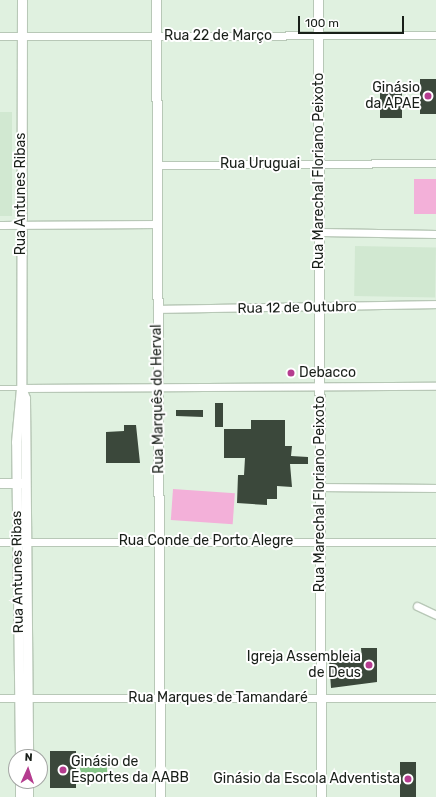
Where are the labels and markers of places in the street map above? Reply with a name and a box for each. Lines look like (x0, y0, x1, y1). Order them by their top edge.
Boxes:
place label: Ginásio da APAE (365, 80, 420, 112)
marker: Ginásio da APAE (423, 91, 433, 101)
place label: Debacco (299, 365, 356, 381)
marker: Debacco (286, 368, 296, 378)
place label: Igreja Assembleia de Deus (246, 649, 361, 682)
marker: Igreja Assembleia de Deus (364, 660, 374, 670)
place label: Ginásio de Esportes da AABB (71, 754, 189, 786)
marker: Ginásio de Esportes da AABB (58, 765, 68, 775)
place label: Ginásio da Escola Adventista (213, 771, 400, 787)
marker: Ginásio da Escola Adventista (403, 774, 413, 784)

